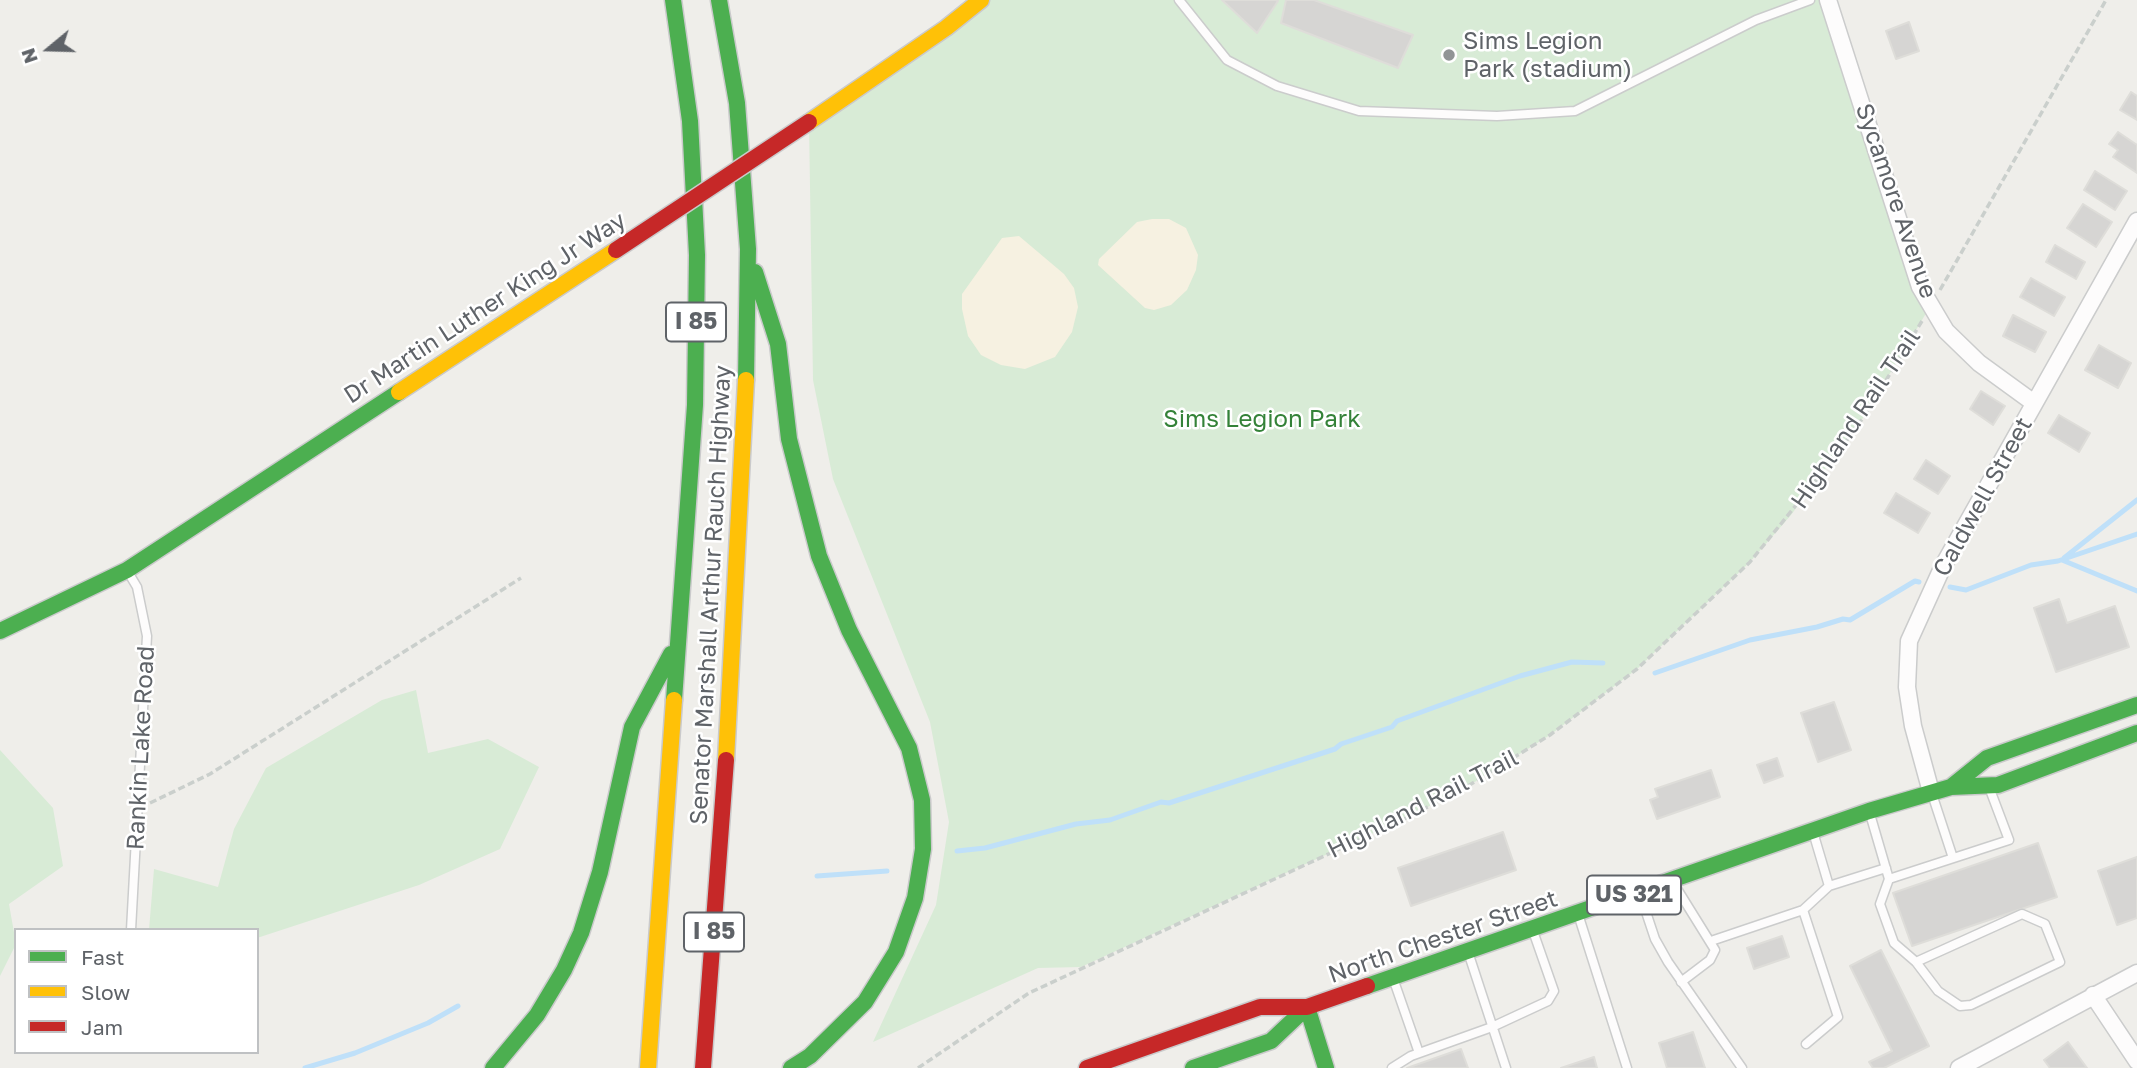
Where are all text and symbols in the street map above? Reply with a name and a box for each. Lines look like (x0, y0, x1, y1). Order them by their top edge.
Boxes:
north arrow (14, 14, 84, 84)
place label: Sims Legion Park (stadium) (1463, 27, 1632, 83)
text: N (15, 45, 42, 67)
marker: Sims Legion Park (stadium) (1441, 47, 1457, 63)
street label: Sycamore Avenue (1849, 100, 1943, 302)
street label: Dr Martin Luther King Jr Way (339, 206, 631, 410)
road number: I 85 (666, 302, 726, 342)
street label: Highland Rail Trail (1785, 324, 1927, 514)
street label: Senator Marshall Arthur Rauch Highway (685, 364, 737, 826)
park label: Sims Legion Park (1163, 405, 1361, 433)
street label: Caldwell Street (1927, 412, 2039, 582)
street label: Rankin Lake Road (121, 645, 161, 851)
street label: Highland Rail Trail (1323, 743, 1523, 865)
road number: US 321 (1587, 876, 1681, 914)
street label: North Chester Street (1325, 884, 1561, 990)
road number: I 85 (684, 912, 744, 951)
legend (14, 928, 259, 1054)
text: Fast (81, 944, 124, 970)
text: Slow (81, 979, 130, 1005)
text: Jam (81, 1014, 123, 1040)

